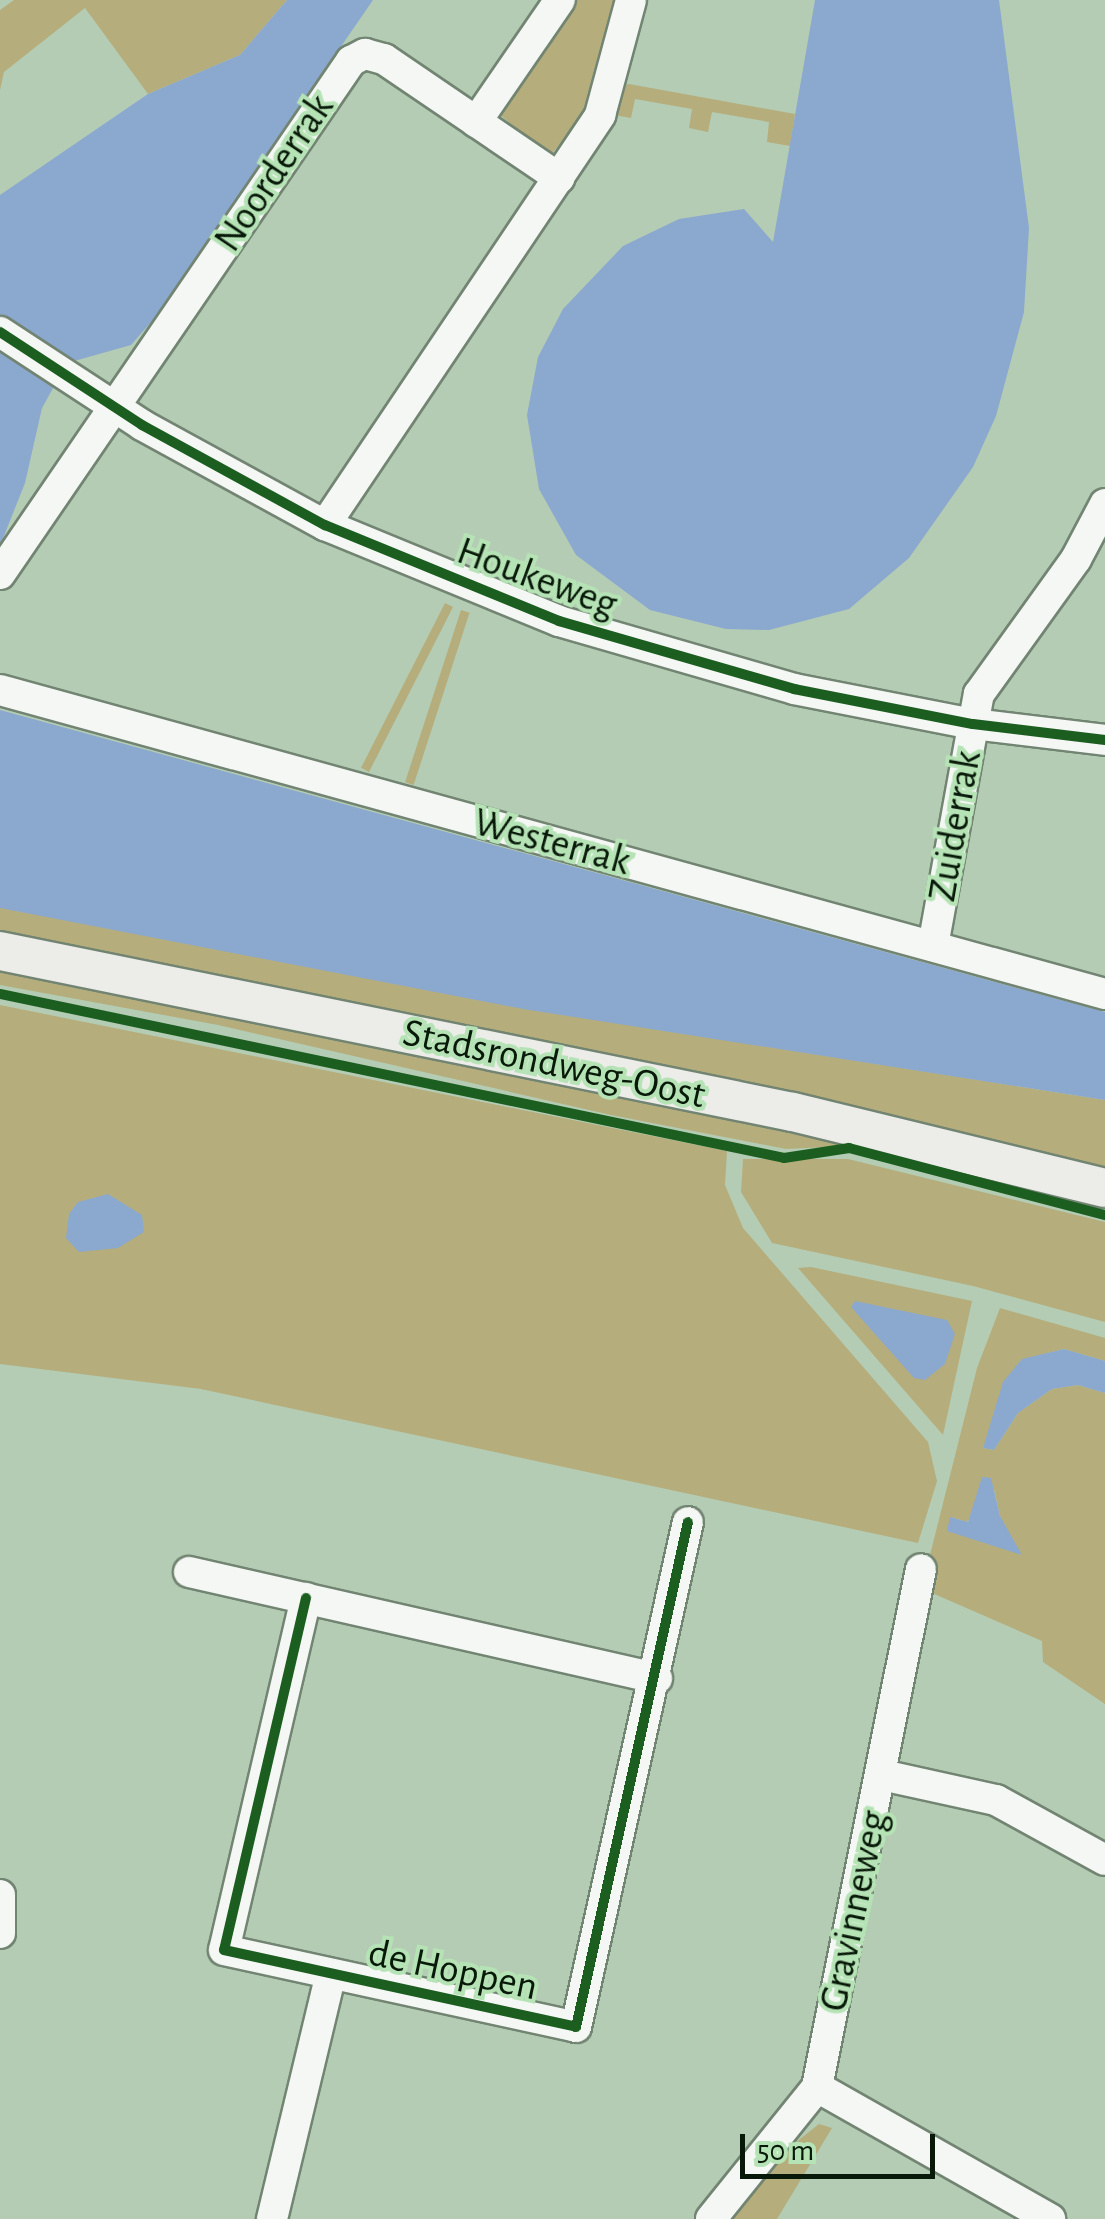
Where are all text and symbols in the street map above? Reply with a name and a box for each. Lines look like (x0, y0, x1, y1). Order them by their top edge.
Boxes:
street label: Noorderrak (204, 85, 344, 261)
street label: Houkeweg (451, 527, 623, 629)
street label: Zuiderrak (918, 747, 992, 905)
street label: Westerrak (469, 798, 635, 886)
street label: Stadsrondweg-Oost (398, 1009, 710, 1119)
street label: Gravinneweg (809, 1806, 899, 2016)
street label: de Hoppen (364, 1929, 542, 2011)
scale bar (745, 2114, 940, 2176)
text: 50 m (757, 2136, 814, 2166)

